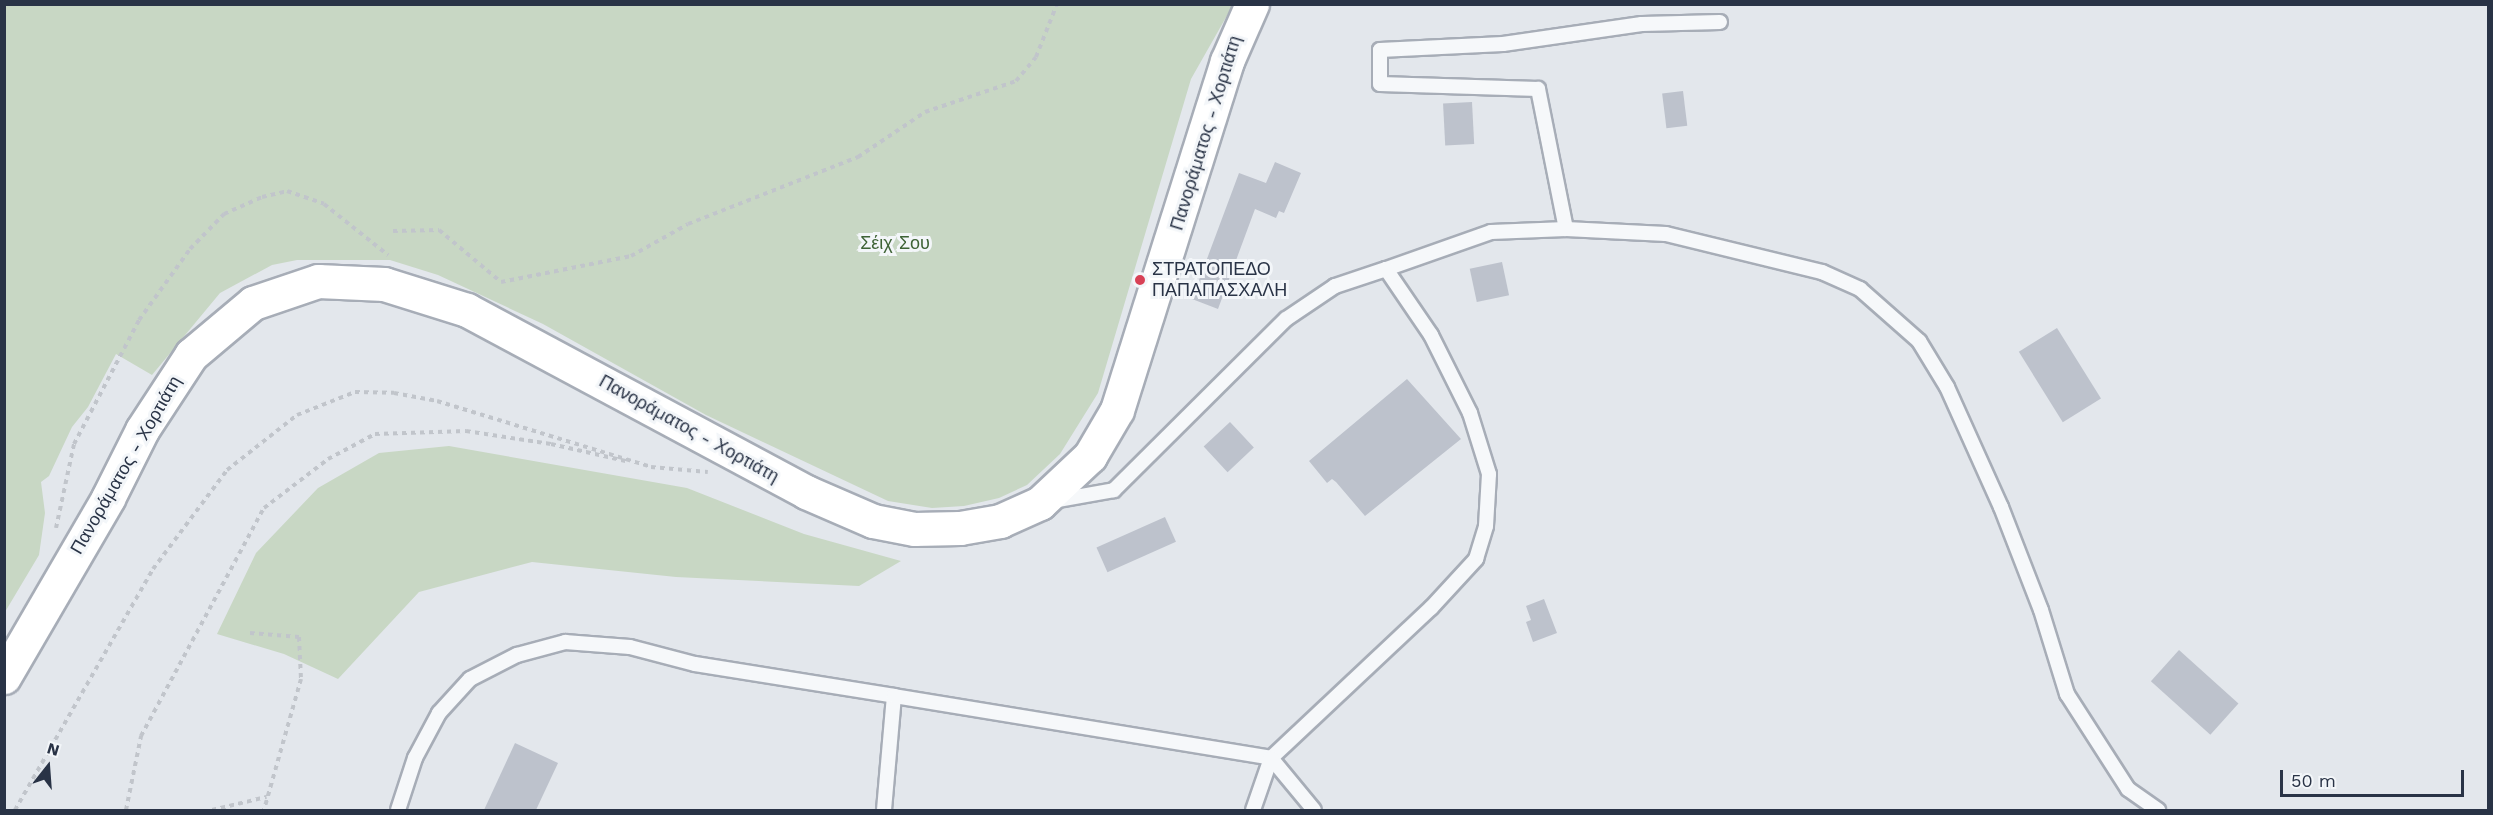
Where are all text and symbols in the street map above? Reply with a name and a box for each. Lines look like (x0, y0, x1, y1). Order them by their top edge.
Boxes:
street label: Πανοράματος - Χορτιάτη (1166, 33, 1246, 233)
park label: Σέιχ Σου (860, 232, 930, 254)
place label: ΣΤΡΑΤΟΠΕΔΟ ΠΑΠΑΠΑΣΧΑΛΗ (1152, 259, 1287, 302)
marker: ΣΤΡΑΤΟΠΕΔΟ ΠΑΠΑΠΑΣΧΑΛΗ (1133, 273, 1147, 287)
street label: Πανοράματος - Χορτιάτη (595, 371, 783, 487)
street label: Πανοράματος - Χορτιάτη (66, 372, 186, 558)
north arrow (18, 737, 78, 797)
text: N (45, 738, 62, 760)
scale bar (2283, 758, 2468, 796)
text: 50 m (2291, 770, 2336, 791)

